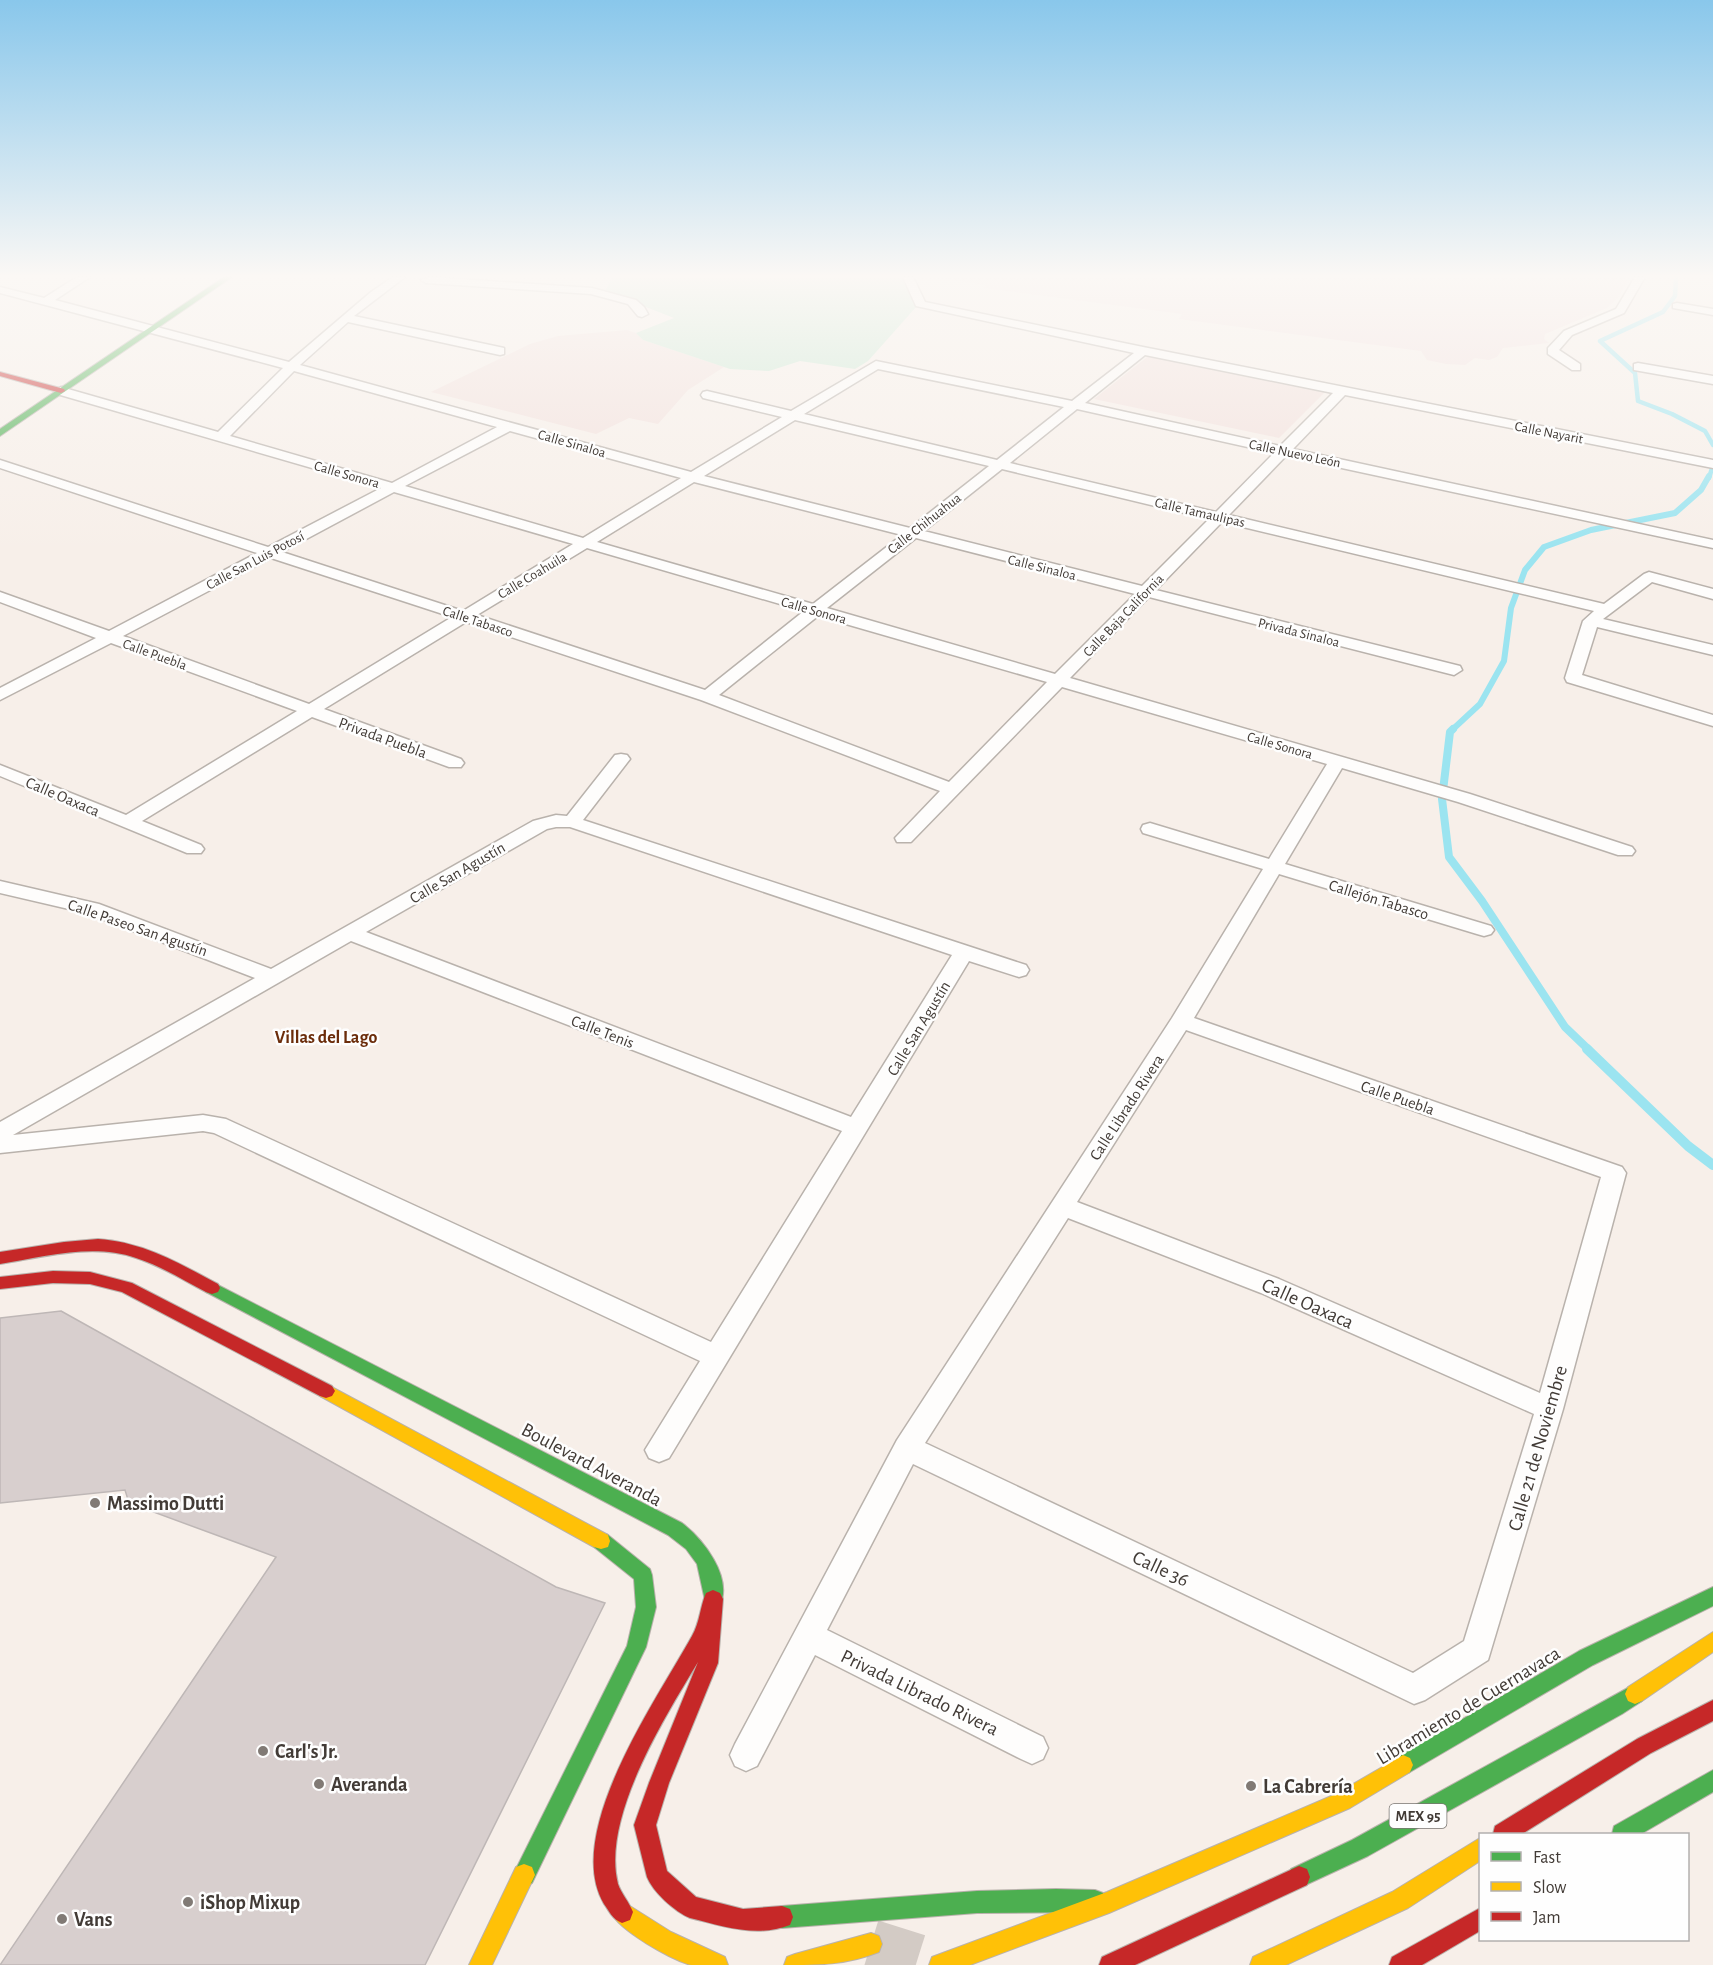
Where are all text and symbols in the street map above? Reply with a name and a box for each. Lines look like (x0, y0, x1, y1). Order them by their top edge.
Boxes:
street label: Calle Nayarit (1513, 419, 1585, 447)
street label: Calle Sinaloa (536, 428, 608, 460)
street label: Calle Nuevo León (1248, 437, 1342, 471)
street label: Calle Sonora (312, 459, 382, 491)
street label: Calle Chihuahua (885, 491, 964, 557)
street label: Calle Tamaulipas (1153, 496, 1246, 530)
street label: Calle San Luis Potosí (204, 529, 307, 593)
street label: Calle Coahuila (496, 550, 570, 602)
street label: Calle Sinaloa (1006, 553, 1078, 583)
street label: Calle Baja California (1081, 571, 1167, 660)
street label: Calle Sonora (779, 595, 849, 627)
street label: Calle Tabasco (441, 604, 515, 640)
street label: Privada Sinaloa (1256, 616, 1342, 650)
street label: Calle Puebla (121, 637, 189, 673)
street label: Privada Puebla (336, 715, 429, 761)
street label: Calle Sonora (1245, 730, 1315, 762)
street label: Calle Oaxaca (23, 774, 102, 820)
street label: Calle San Agustín (407, 839, 508, 907)
street label: Callejón Tabasco (1327, 877, 1431, 924)
street label: Calle Paseo San Agustín (66, 897, 210, 959)
street label: Calle San Agustín (884, 978, 953, 1079)
street label: Calle Tenis (569, 1013, 636, 1051)
district label: Villas del Lago (275, 1029, 377, 1047)
street label: Calle Librado Rivera (1087, 1052, 1167, 1163)
street label: Calle Puebla (1359, 1078, 1437, 1118)
street label: Calle Oaxaca (1259, 1275, 1357, 1333)
street label: Calle 21 de Noviembre (1505, 1363, 1571, 1533)
street label: Boulevard Averanda (518, 1419, 665, 1510)
place label: Massimo Dutti (107, 1494, 224, 1514)
marker: Massimo Dutti (88, 1496, 102, 1510)
street label: Calle 36 (1129, 1547, 1192, 1591)
street label: Libramiento de Cuernavaca (1373, 1643, 1564, 1769)
street label: Privada Librado Rivera (838, 1646, 1002, 1740)
place label: Carl's Jr. (275, 1742, 338, 1762)
marker: Carl's Jr. (256, 1744, 270, 1758)
place label: Averanda (331, 1775, 408, 1795)
marker: Averanda (312, 1777, 326, 1791)
place label: La Cabrería (1263, 1777, 1353, 1797)
marker: La Cabrería (1244, 1779, 1258, 1793)
road number: MEX 95 (1390, 1804, 1446, 1828)
legend (1479, 1833, 1689, 1941)
text: Fast (1533, 1849, 1561, 1867)
text: Slow (1533, 1879, 1566, 1897)
place label: iShop Mixup (200, 1893, 300, 1913)
marker: iShop Mixup (181, 1895, 195, 1909)
text: Jam (1533, 1909, 1561, 1927)
place label: Vans (74, 1910, 113, 1930)
marker: Vans (55, 1912, 69, 1926)

